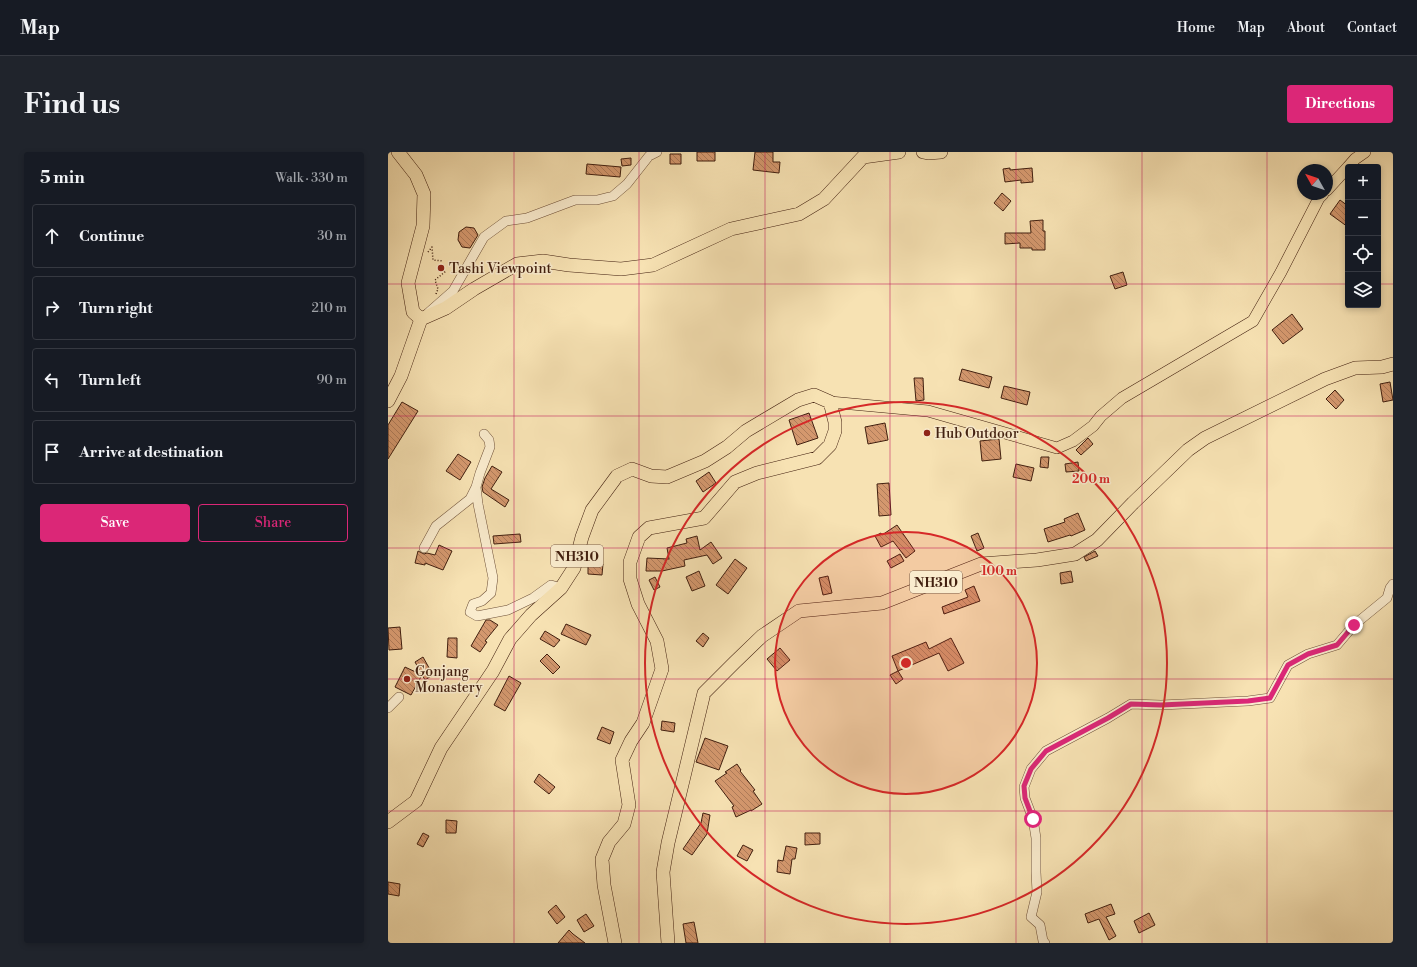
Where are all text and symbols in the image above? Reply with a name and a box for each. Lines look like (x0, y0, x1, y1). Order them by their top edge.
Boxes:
text: Map (20, 16, 60, 40)
text: Home (1177, 19, 1215, 37)
text: Map (1237, 19, 1265, 37)
text: About (1287, 19, 1325, 37)
text: Contact (1347, 19, 1397, 37)
button: Directions (1287, 85, 1393, 123)
text: Find us (24, 87, 120, 122)
north arrow (1297, 164, 1333, 200)
map controls (1345, 164, 1381, 308)
button: + (1345, 164, 1381, 200)
text: 5 min (40, 167, 85, 189)
text: Walk · 330 m (275, 170, 348, 186)
button: − (1345, 200, 1381, 236)
icon: ahead (41, 225, 63, 247)
text: Continue (79, 227, 144, 246)
text: 30 m (317, 228, 347, 244)
button: locate (1345, 236, 1381, 272)
place label: Tashi Viewpoint (449, 260, 552, 278)
marker: Tashi Viewpoint (436, 263, 446, 273)
button: layers (1345, 272, 1381, 308)
icon: right (41, 297, 63, 319)
text: Turn right (79, 299, 153, 318)
text: 210 m (312, 300, 347, 316)
icon: left (41, 369, 63, 391)
text: Turn left (79, 371, 141, 390)
text: 90 m (316, 372, 347, 388)
place label: Hub Outdoor (935, 425, 1019, 443)
marker: Hub Outdoor (922, 428, 932, 438)
icon: arrive (41, 441, 63, 463)
text: Arrive at destination (79, 443, 223, 462)
text: 200 m (1072, 472, 1110, 487)
button: Save (40, 504, 190, 542)
button: Share (198, 504, 348, 542)
road number: NH310 (551, 545, 603, 567)
text: 100 m (981, 564, 1017, 579)
road number: NH310 (910, 571, 962, 593)
route end (1345, 616, 1363, 634)
centre of rings (899, 656, 913, 670)
place label: Gonjang Monastery (415, 663, 482, 697)
marker: Gonjang Monastery (402, 674, 412, 684)
route start (1024, 810, 1042, 828)

